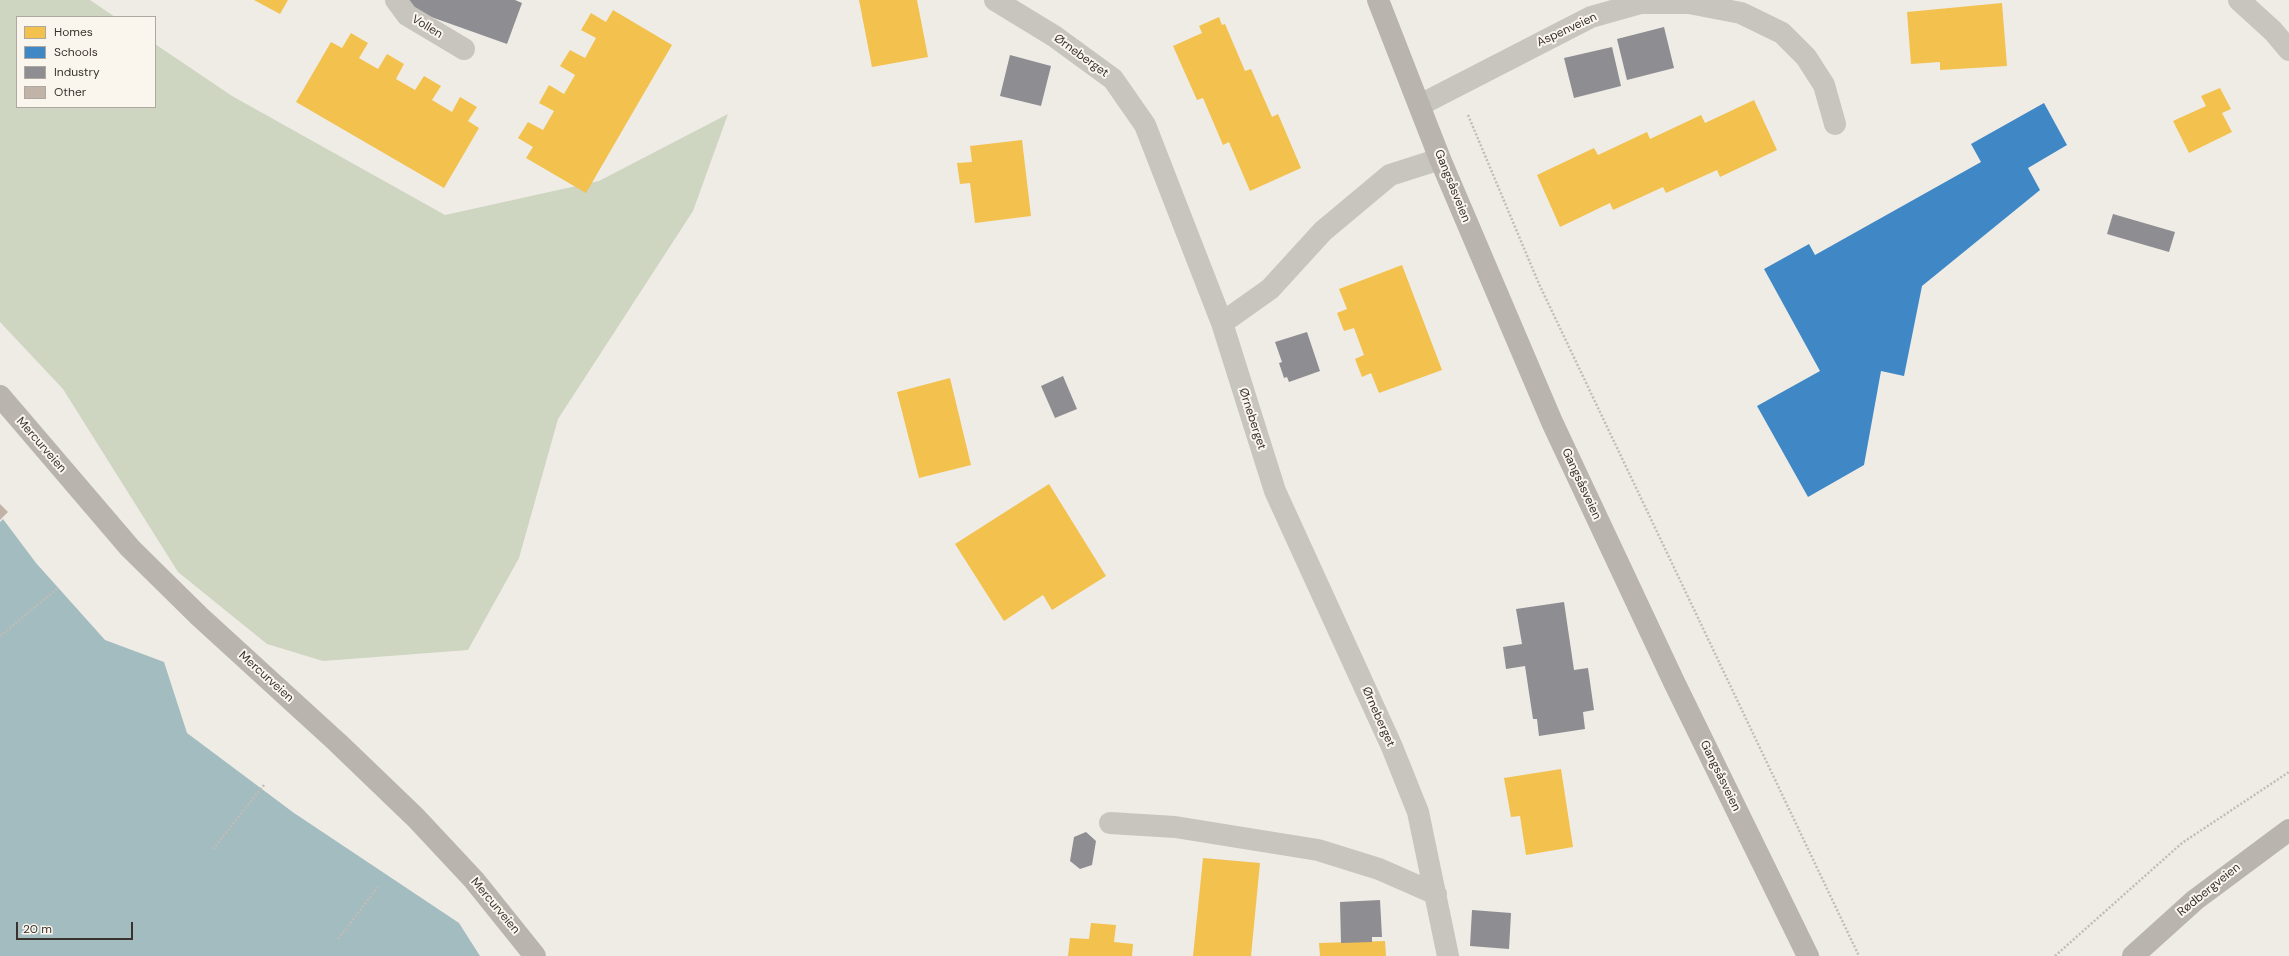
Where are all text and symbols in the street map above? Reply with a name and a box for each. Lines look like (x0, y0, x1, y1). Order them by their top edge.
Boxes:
street label: Aspenveien (1535, 10, 1599, 50)
street label: Vollen (409, 12, 445, 42)
legend (16, 16, 156, 108)
text: Homes (54, 24, 93, 40)
street label: Ørneberget (1051, 31, 1111, 81)
text: Schools (54, 44, 98, 60)
text: Industry (54, 64, 100, 80)
text: Other (54, 84, 86, 100)
street label: Gangsåsveien (1431, 148, 1473, 224)
street label: Ørneberget (1235, 386, 1269, 452)
street label: Mercurveien (13, 414, 69, 476)
street label: Gangsåsveien (1558, 446, 1604, 522)
street label: Mercurveien (236, 649, 296, 705)
street label: Ørneberget (1358, 685, 1398, 749)
street label: Gangsåsveien (1697, 738, 1743, 814)
street label: Rødbergveien (2175, 860, 2243, 920)
street label: Mercurveien (467, 875, 523, 937)
scale bar (18, 914, 135, 940)
text: 20 m (23, 921, 52, 937)

